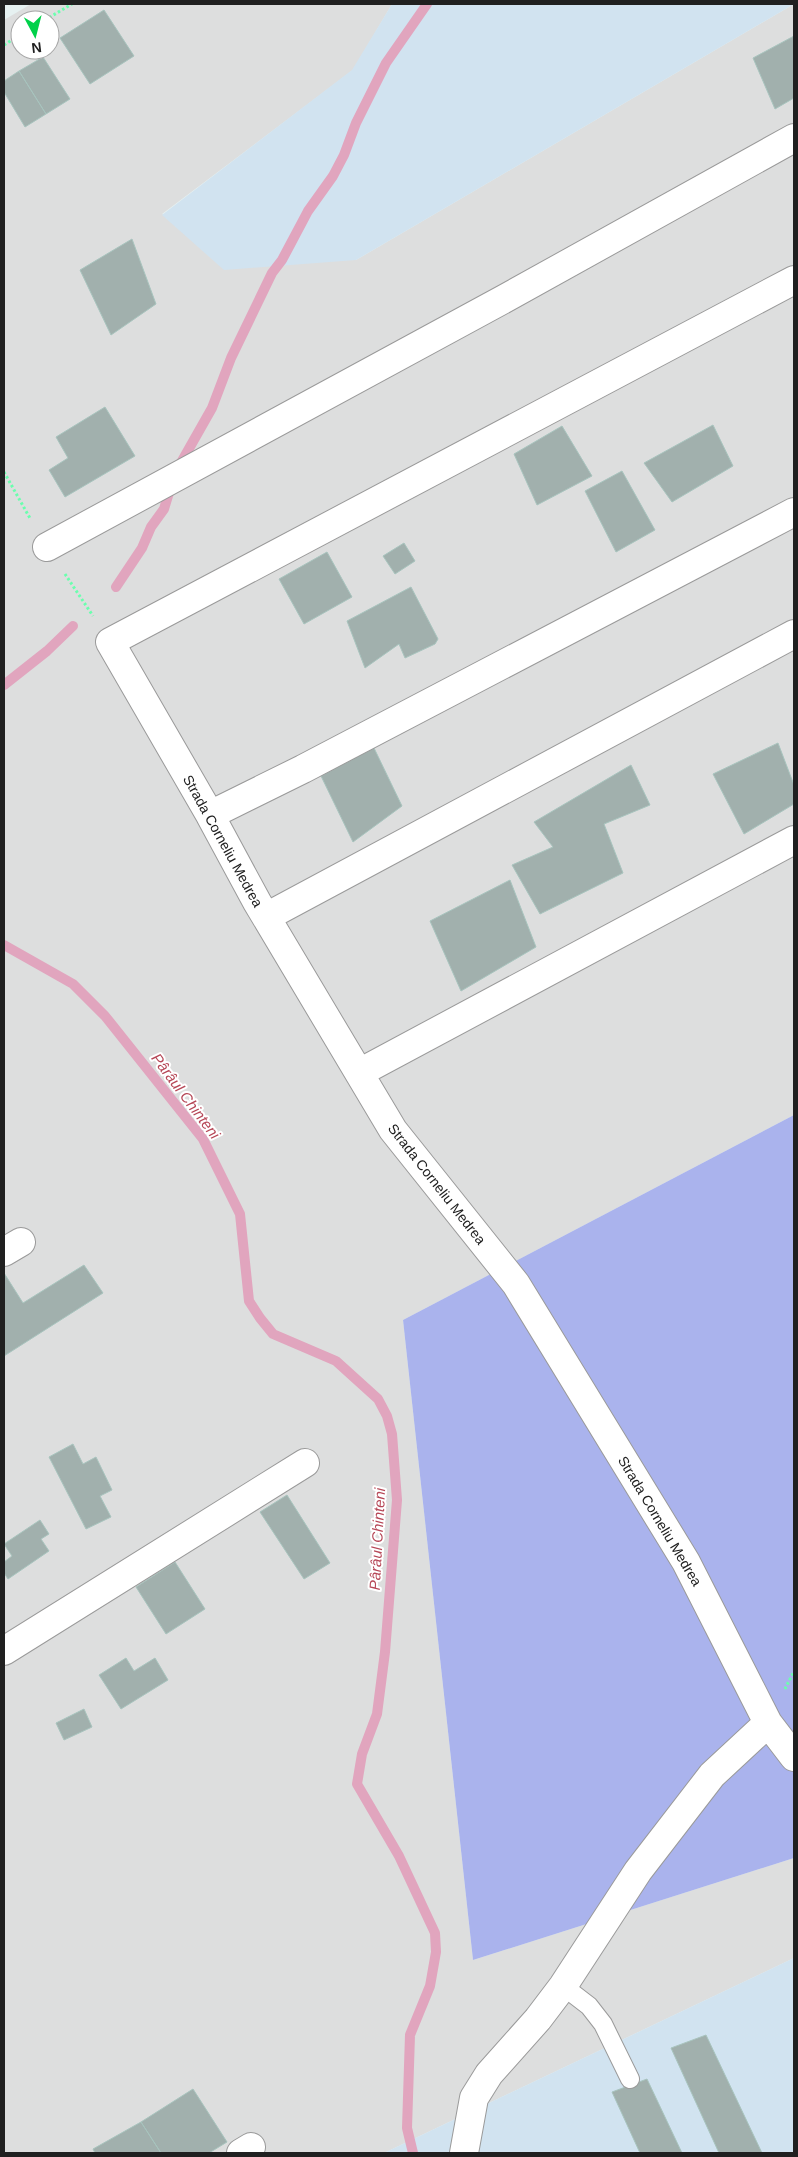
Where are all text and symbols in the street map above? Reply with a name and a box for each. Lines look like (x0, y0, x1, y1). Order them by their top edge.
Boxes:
north arrow (10, 10, 60, 60)
text: N (31, 39, 43, 56)
street label: Strada Corneliu Medrea (180, 772, 266, 910)
water label: Pârâul Chinteni (148, 1050, 224, 1143)
street label: Strada Corneliu Medrea (385, 1121, 489, 1248)
street label: Strada Corneliu Medrea (615, 1453, 705, 1589)
water label: Pârâul Chinteni (366, 1487, 388, 1591)

